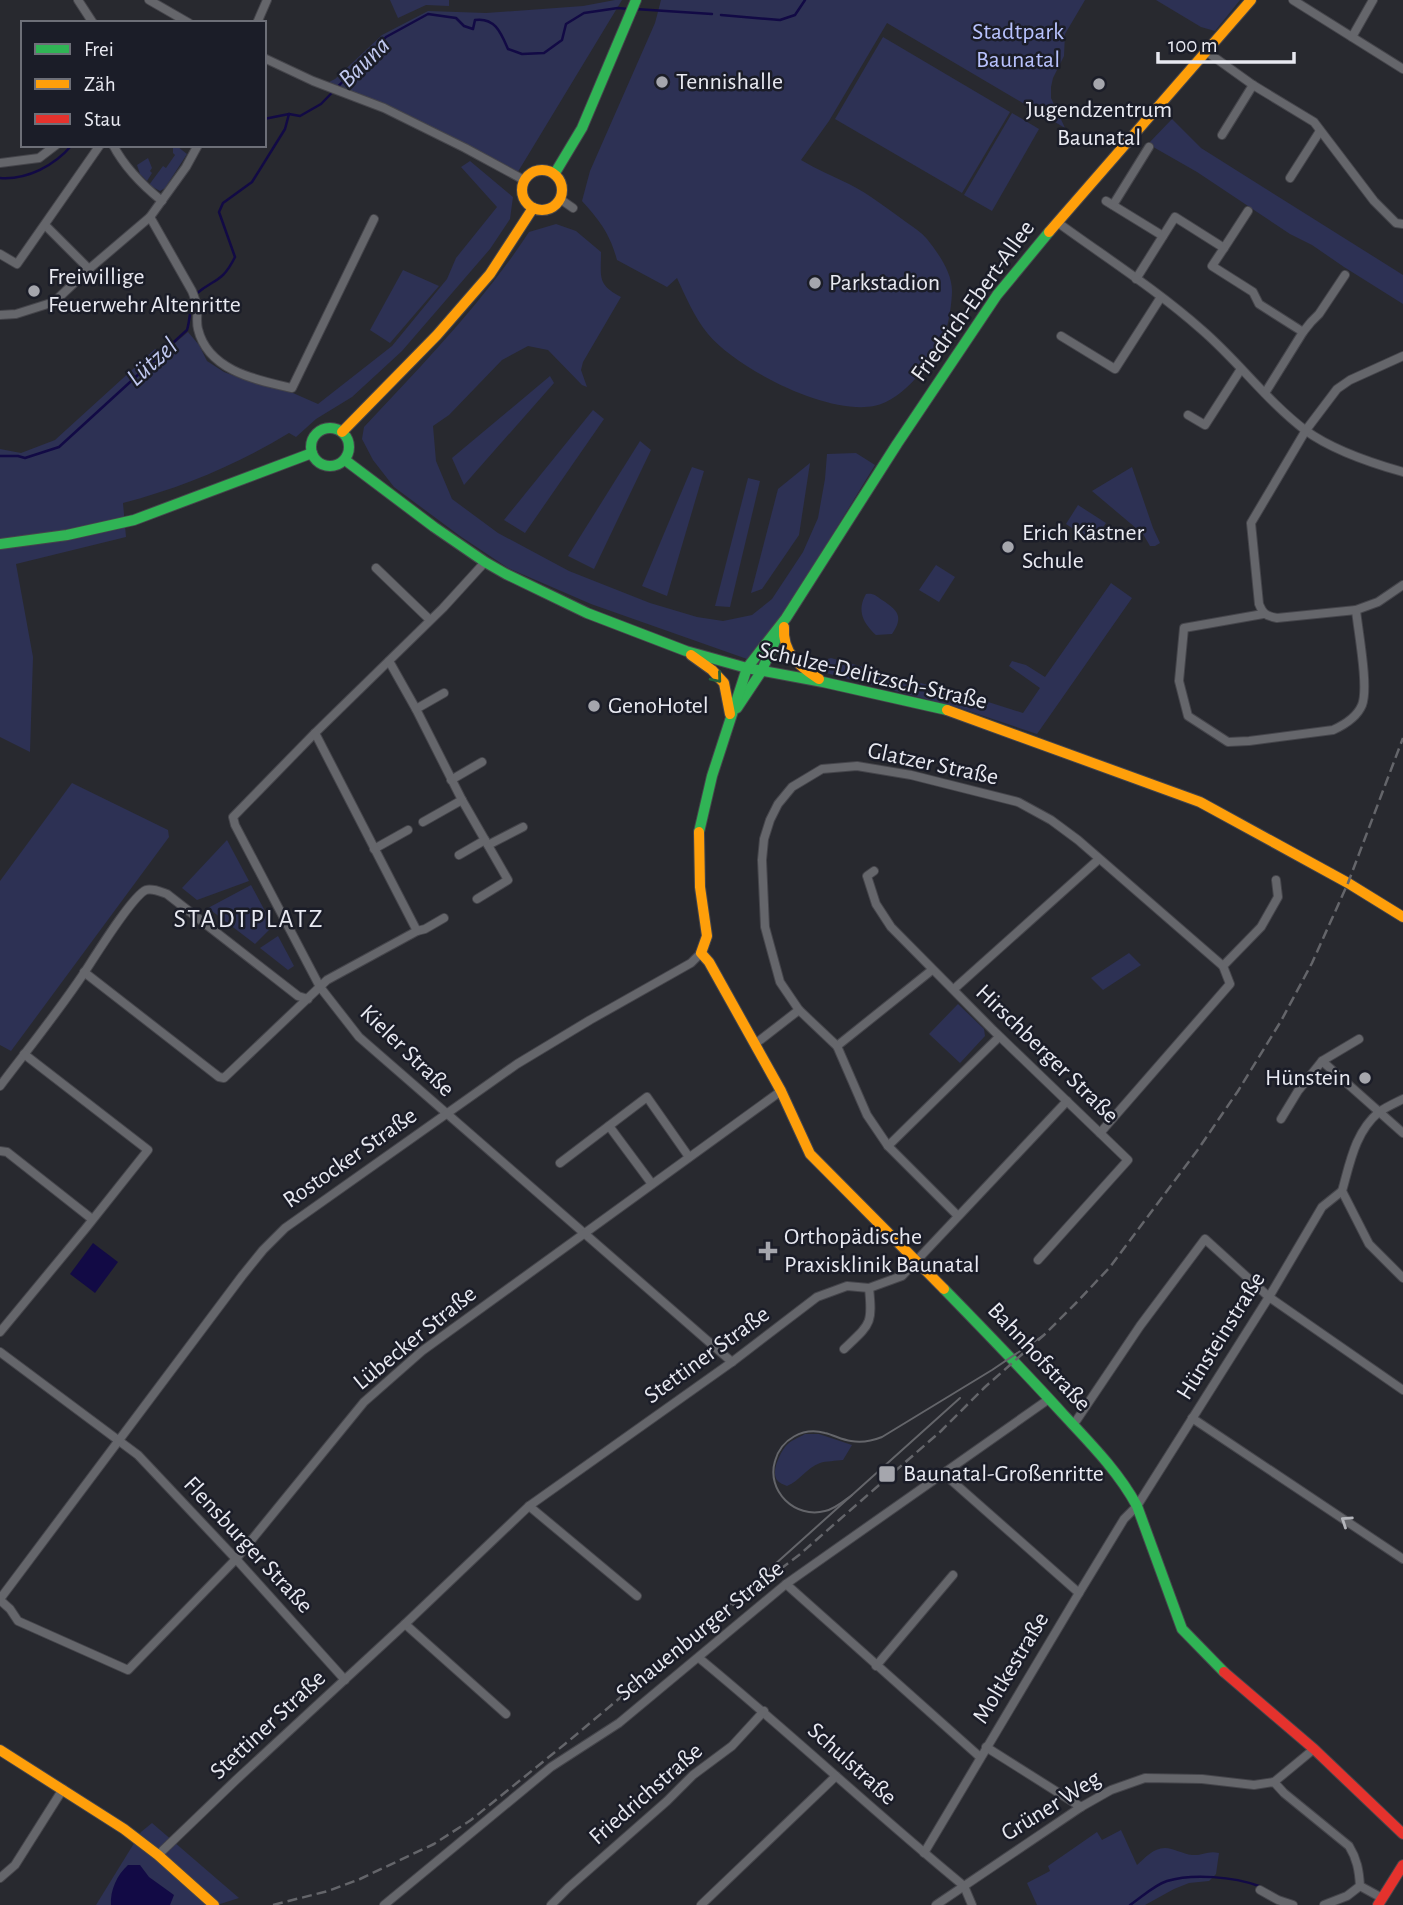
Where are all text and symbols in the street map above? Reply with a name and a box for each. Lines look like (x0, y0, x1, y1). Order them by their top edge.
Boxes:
park label: Stadtpark Baunatal (972, 20, 1064, 72)
legend (21, 21, 266, 147)
scale bar (1158, 21, 1294, 65)
water label: Bauna (333, 32, 395, 92)
text: 100 m (1168, 35, 1218, 56)
text: Frei (84, 39, 114, 60)
place label: Tennishalle (676, 70, 783, 94)
text: Zäh (84, 74, 116, 95)
marker: Tennishalle (654, 74, 670, 90)
marker: Jugendzentrum Baunatal (1091, 76, 1107, 92)
place label: Jugendzentrum Baunatal (1026, 98, 1172, 150)
text: Stau (84, 109, 121, 130)
street label: Friedrich-Ebert-Allee (907, 216, 1039, 386)
place label: Freiwillige Feuerwehr Altenritte (48, 265, 241, 317)
place label: Parkstadion (829, 271, 940, 295)
marker: Parkstadion (807, 275, 823, 291)
marker: Freiwillige Feuerwehr Altenritte (26, 283, 42, 299)
water label: Lützel (122, 333, 182, 391)
place label: Erich Kästner Schule (1022, 521, 1145, 573)
marker: Erich Kästner Schule (1000, 539, 1016, 555)
street label: Schulze-Delitzsch-Straße (756, 638, 990, 714)
one-way arrow (709, 670, 721, 683)
place label: GenoHotel (608, 694, 709, 718)
marker: GenoHotel (586, 698, 602, 714)
street label: Glatzer Straße (865, 738, 1001, 790)
district label: STADTPLATZ (173, 906, 325, 932)
street label: Hirschberger Straße (971, 980, 1123, 1128)
street label: Kieler Straße (355, 1000, 459, 1102)
place label: Hünstein (1265, 1066, 1351, 1090)
marker: Hünstein (1357, 1070, 1373, 1086)
street label: Rostocker Straße (279, 1103, 421, 1213)
place label: Orthopädische Praxisklinik Baunatal (784, 1225, 980, 1277)
marker: Orthopädische Praxisklinik Baunatal (758, 1241, 778, 1261)
street label: Hünsteinstraße (1172, 1268, 1270, 1404)
street label: Lübecker Straße (349, 1281, 481, 1395)
street label: Bahnhofstraße (983, 1298, 1095, 1416)
street label: Stettiner Straße (640, 1302, 774, 1408)
place label: Baunatal-Großenritte (903, 1462, 1104, 1486)
marker: Baunatal-Großenritte (877, 1464, 897, 1484)
street label: Flensburger Straße (179, 1472, 317, 1618)
one-way arrow (1341, 1517, 1354, 1529)
street label: Schauenburger Straße (612, 1556, 788, 1706)
street label: Moltkestraße (969, 1608, 1053, 1728)
street label: Stettiner Straße (206, 1666, 330, 1784)
street label: Schulstraße (803, 1718, 901, 1810)
street label: Friedrichstraße (585, 1739, 707, 1849)
street label: Grüner Weg (997, 1766, 1105, 1846)

